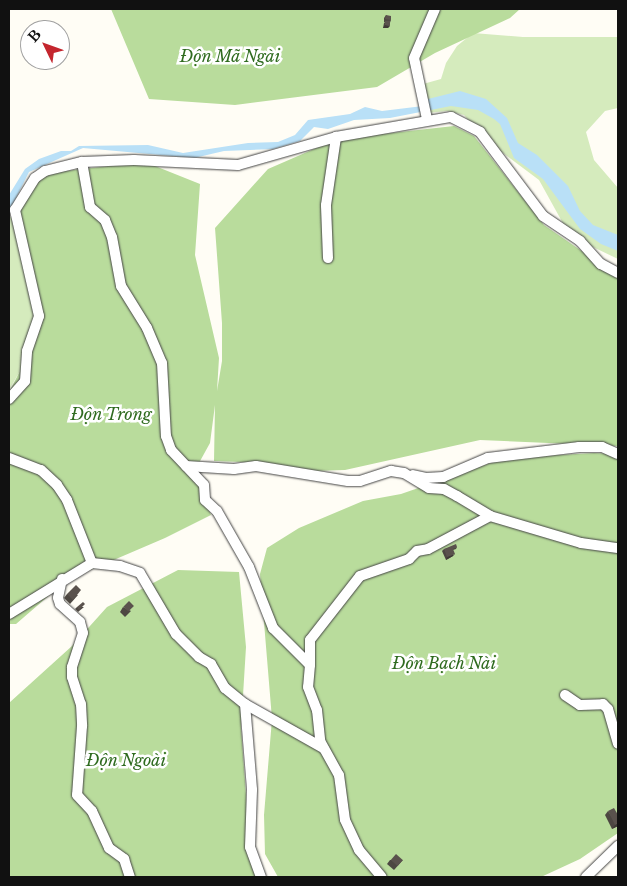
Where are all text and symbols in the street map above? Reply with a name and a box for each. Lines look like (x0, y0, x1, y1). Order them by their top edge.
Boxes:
north arrow (20, 20, 70, 70)
text: B (24, 25, 45, 46)
park label: Độn Mã Ngài (179, 46, 281, 66)
park label: Độn Trong (70, 404, 152, 424)
park label: Độn Bạch Nài (391, 653, 497, 673)
park label: Độn Ngoài (86, 750, 166, 770)

